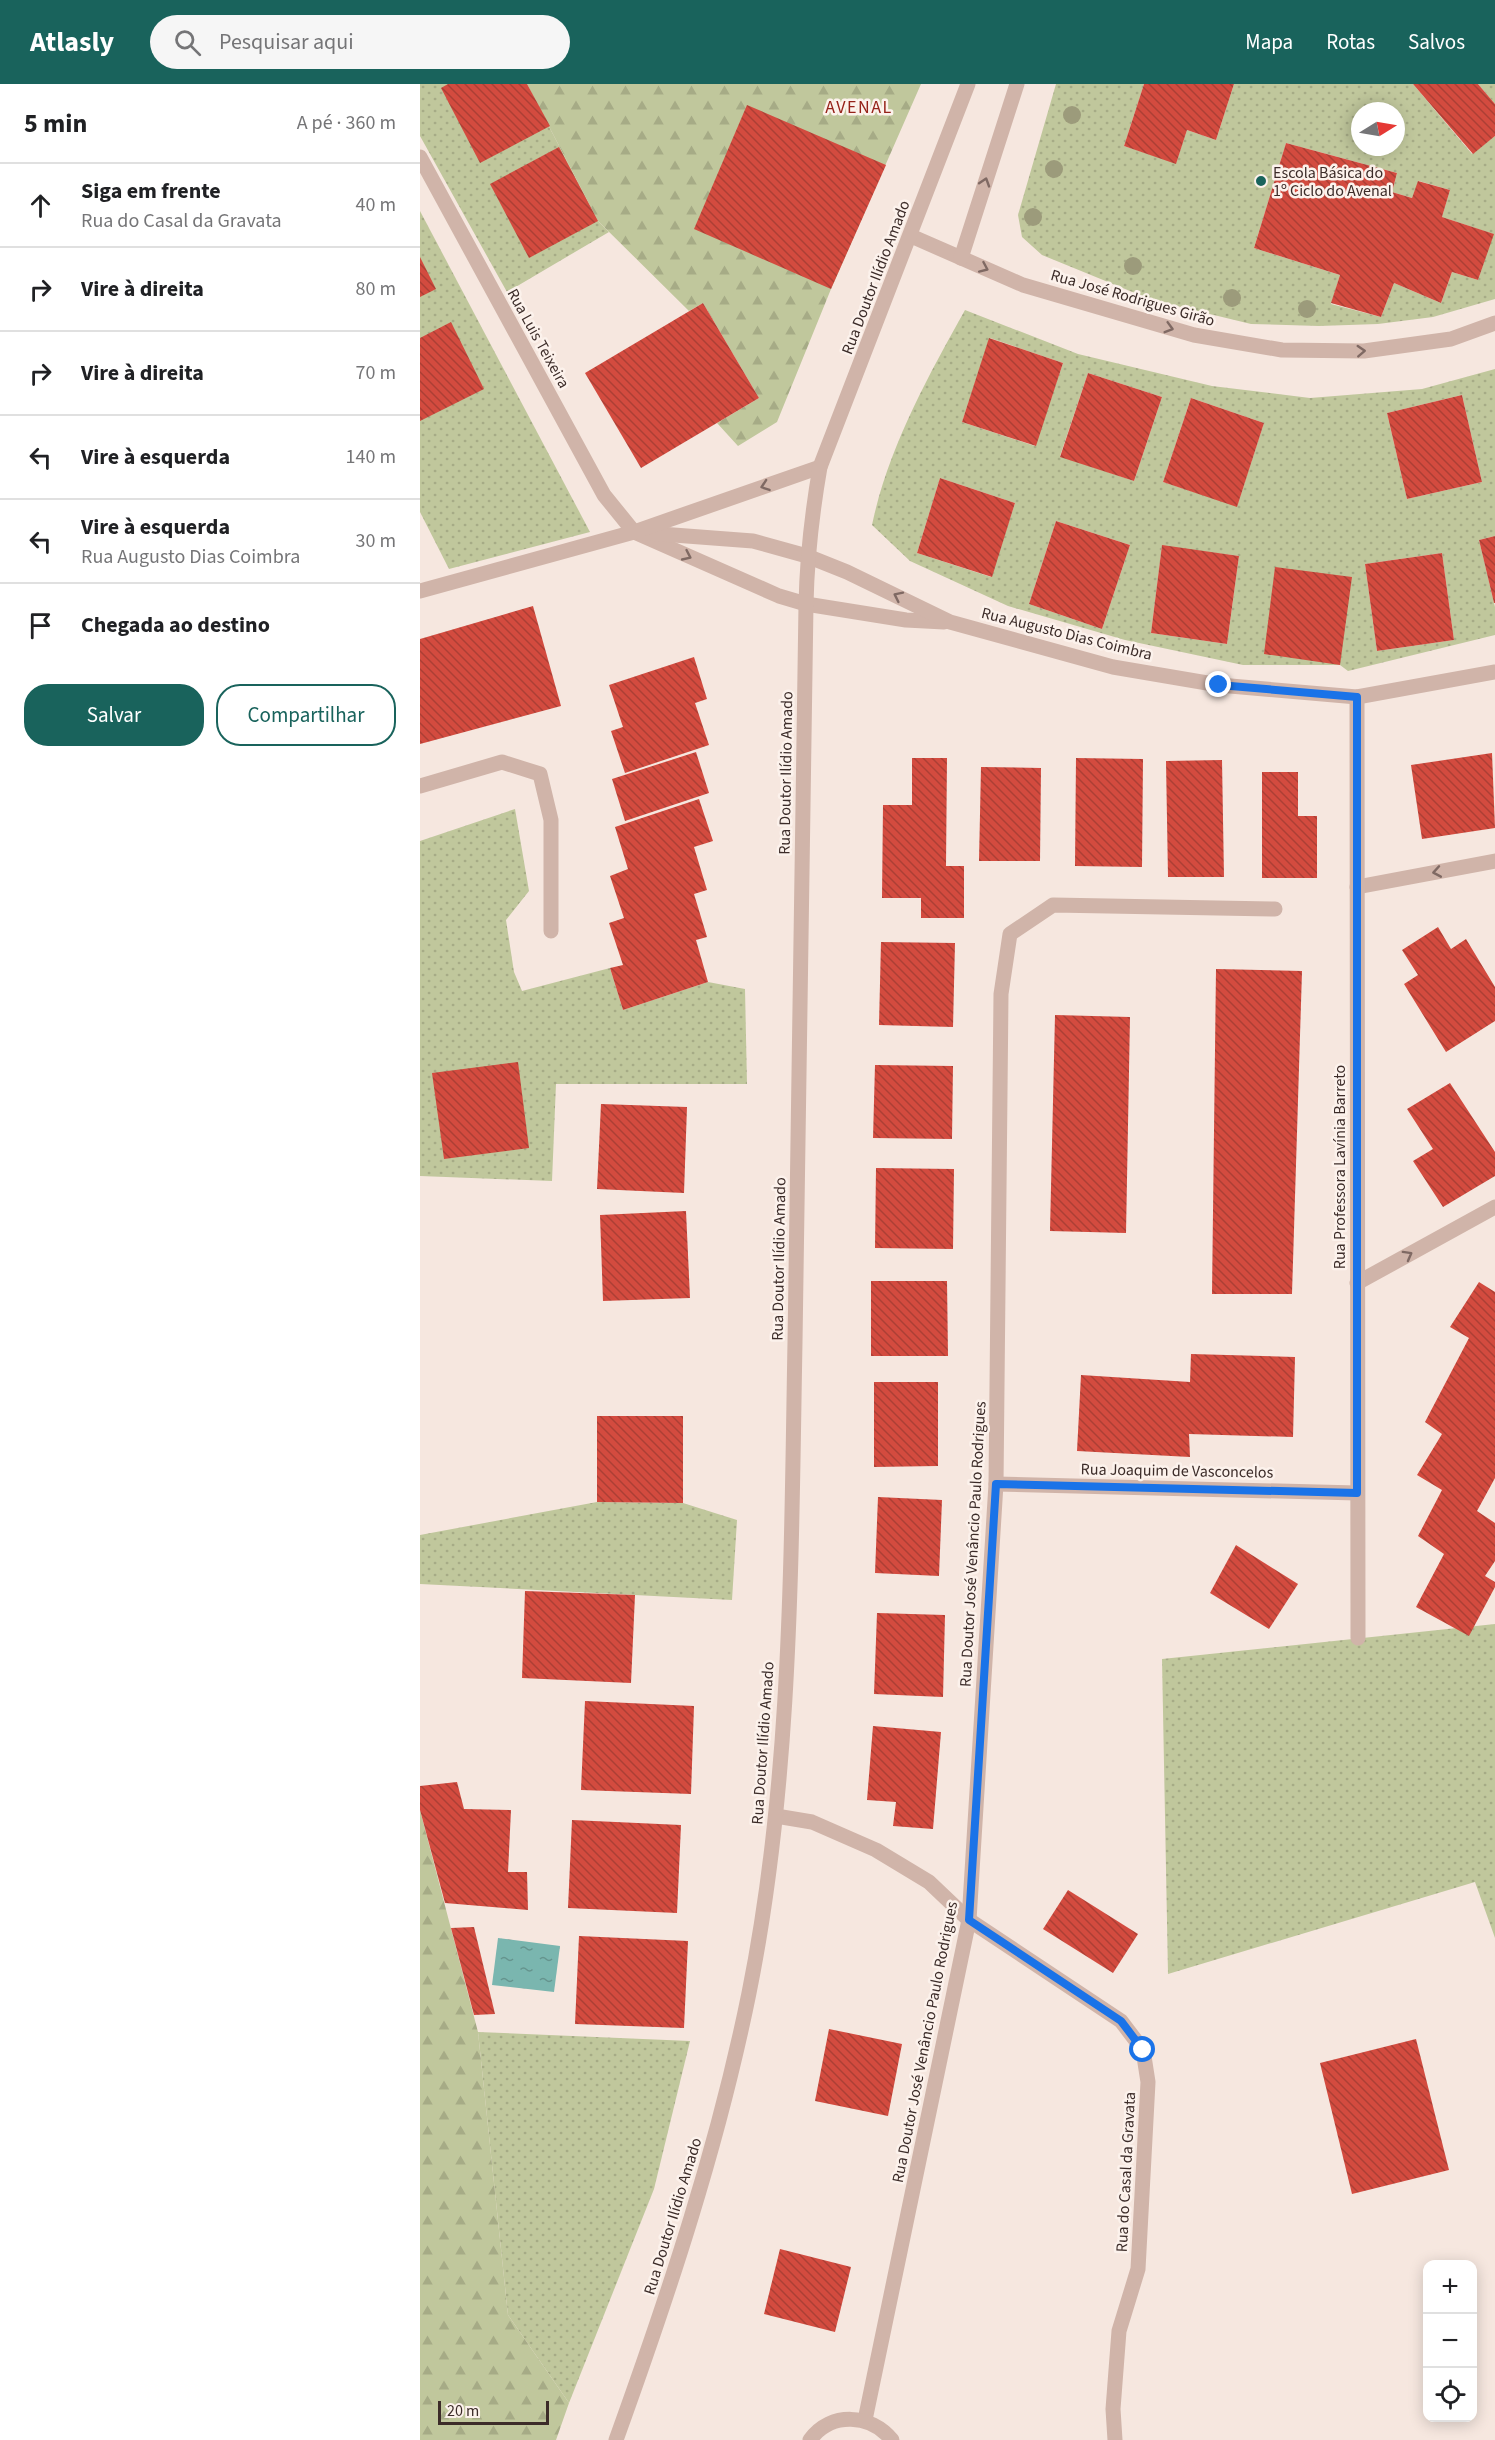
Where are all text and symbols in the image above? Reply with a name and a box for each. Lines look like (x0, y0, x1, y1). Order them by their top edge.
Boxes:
search box (150, 15, 570, 69)
text: Atlasly (30, 22, 114, 62)
icon: search (171, 26, 204, 59)
text: Pesquisar aqui (219, 26, 354, 58)
text: Mapa (1245, 27, 1293, 57)
text: Rotas (1326, 27, 1375, 57)
text: Salvos (1408, 27, 1465, 57)
district label: AVENAL (825, 95, 893, 120)
north arrow (1351, 102, 1405, 156)
text: 5 min (24, 105, 87, 142)
text: A pé · 360 m (297, 109, 396, 137)
place label: Escola Básica do 1º Ciclo do Avenal (1273, 162, 1392, 202)
marker: Escola Básica do 1º Ciclo do Avenal (1254, 174, 1268, 188)
text: Siga em frente (81, 175, 221, 207)
one-way arrow (978, 177, 990, 188)
icon: ahead (24, 189, 57, 222)
text: 40 m (356, 191, 396, 219)
street label: Rua Doutor Ilídio Amado (836, 197, 915, 358)
text: Rua do Casal da Gravata (81, 207, 282, 235)
one-way arrow (977, 261, 988, 273)
street label: Rua José Rodrigues Girão (1048, 264, 1217, 332)
icon: right (24, 273, 57, 306)
text: Vire à direita (81, 273, 204, 305)
text: 80 m (356, 275, 396, 303)
street label: Rua Luis Teixeira (502, 285, 575, 392)
one-way arrow (1163, 321, 1174, 333)
one-way arrow (1357, 344, 1366, 357)
icon: right (24, 357, 57, 390)
text: Vire à direita (81, 357, 204, 389)
text: 70 m (356, 359, 396, 387)
icon: left (24, 441, 57, 474)
text: Vire à esquerda (81, 441, 230, 473)
text: 140 m (346, 443, 396, 471)
one-way arrow (760, 479, 771, 492)
text: Vire à esquerda (81, 511, 230, 543)
icon: left (24, 525, 57, 558)
text: 30 m (356, 527, 396, 555)
text: Rua Augusto Dias Coimbra (81, 543, 300, 571)
one-way arrow (680, 549, 691, 561)
one-way arrow (893, 591, 904, 603)
street label: Rua Augusto Dias Coimbra (979, 602, 1155, 666)
icon: arrive (24, 609, 57, 642)
text: Chegada ao destino (81, 609, 270, 641)
route end (1205, 671, 1231, 697)
button: Salvar (24, 684, 204, 746)
button: Compartilhar (216, 684, 396, 746)
street label: Rua Doutor Ilídio Amado (774, 691, 798, 855)
one-way arrow (1433, 865, 1443, 878)
street label: Rua Professora Lavínia Barreto (1329, 1065, 1351, 1269)
street label: Rua Doutor Ilídio Amado (767, 1177, 791, 1341)
one-way arrow (1402, 1251, 1413, 1262)
street label: Rua Doutor José Venâncio Paulo Rodrigues (955, 1400, 991, 1688)
street label: Rua Joaquim de Vasconcelos (1081, 1458, 1274, 1484)
street label: Rua Doutor Ilídio Amado (746, 1661, 780, 1825)
street label: Rua Doutor José Venâncio Paulo Rodrigues (887, 1899, 963, 2185)
route start (1129, 2036, 1155, 2062)
street label: Rua do Casal da Gravata (1111, 2091, 1141, 2253)
street label: Rua Doutor Ilídio Amado (639, 2135, 707, 2298)
map controls (1423, 2260, 1477, 2422)
button: + (1423, 2260, 1477, 2314)
button: − (1423, 2314, 1477, 2368)
button: locate (1423, 2368, 1477, 2422)
scale bar (438, 2398, 549, 2426)
text: 20 m (447, 2400, 479, 2422)

